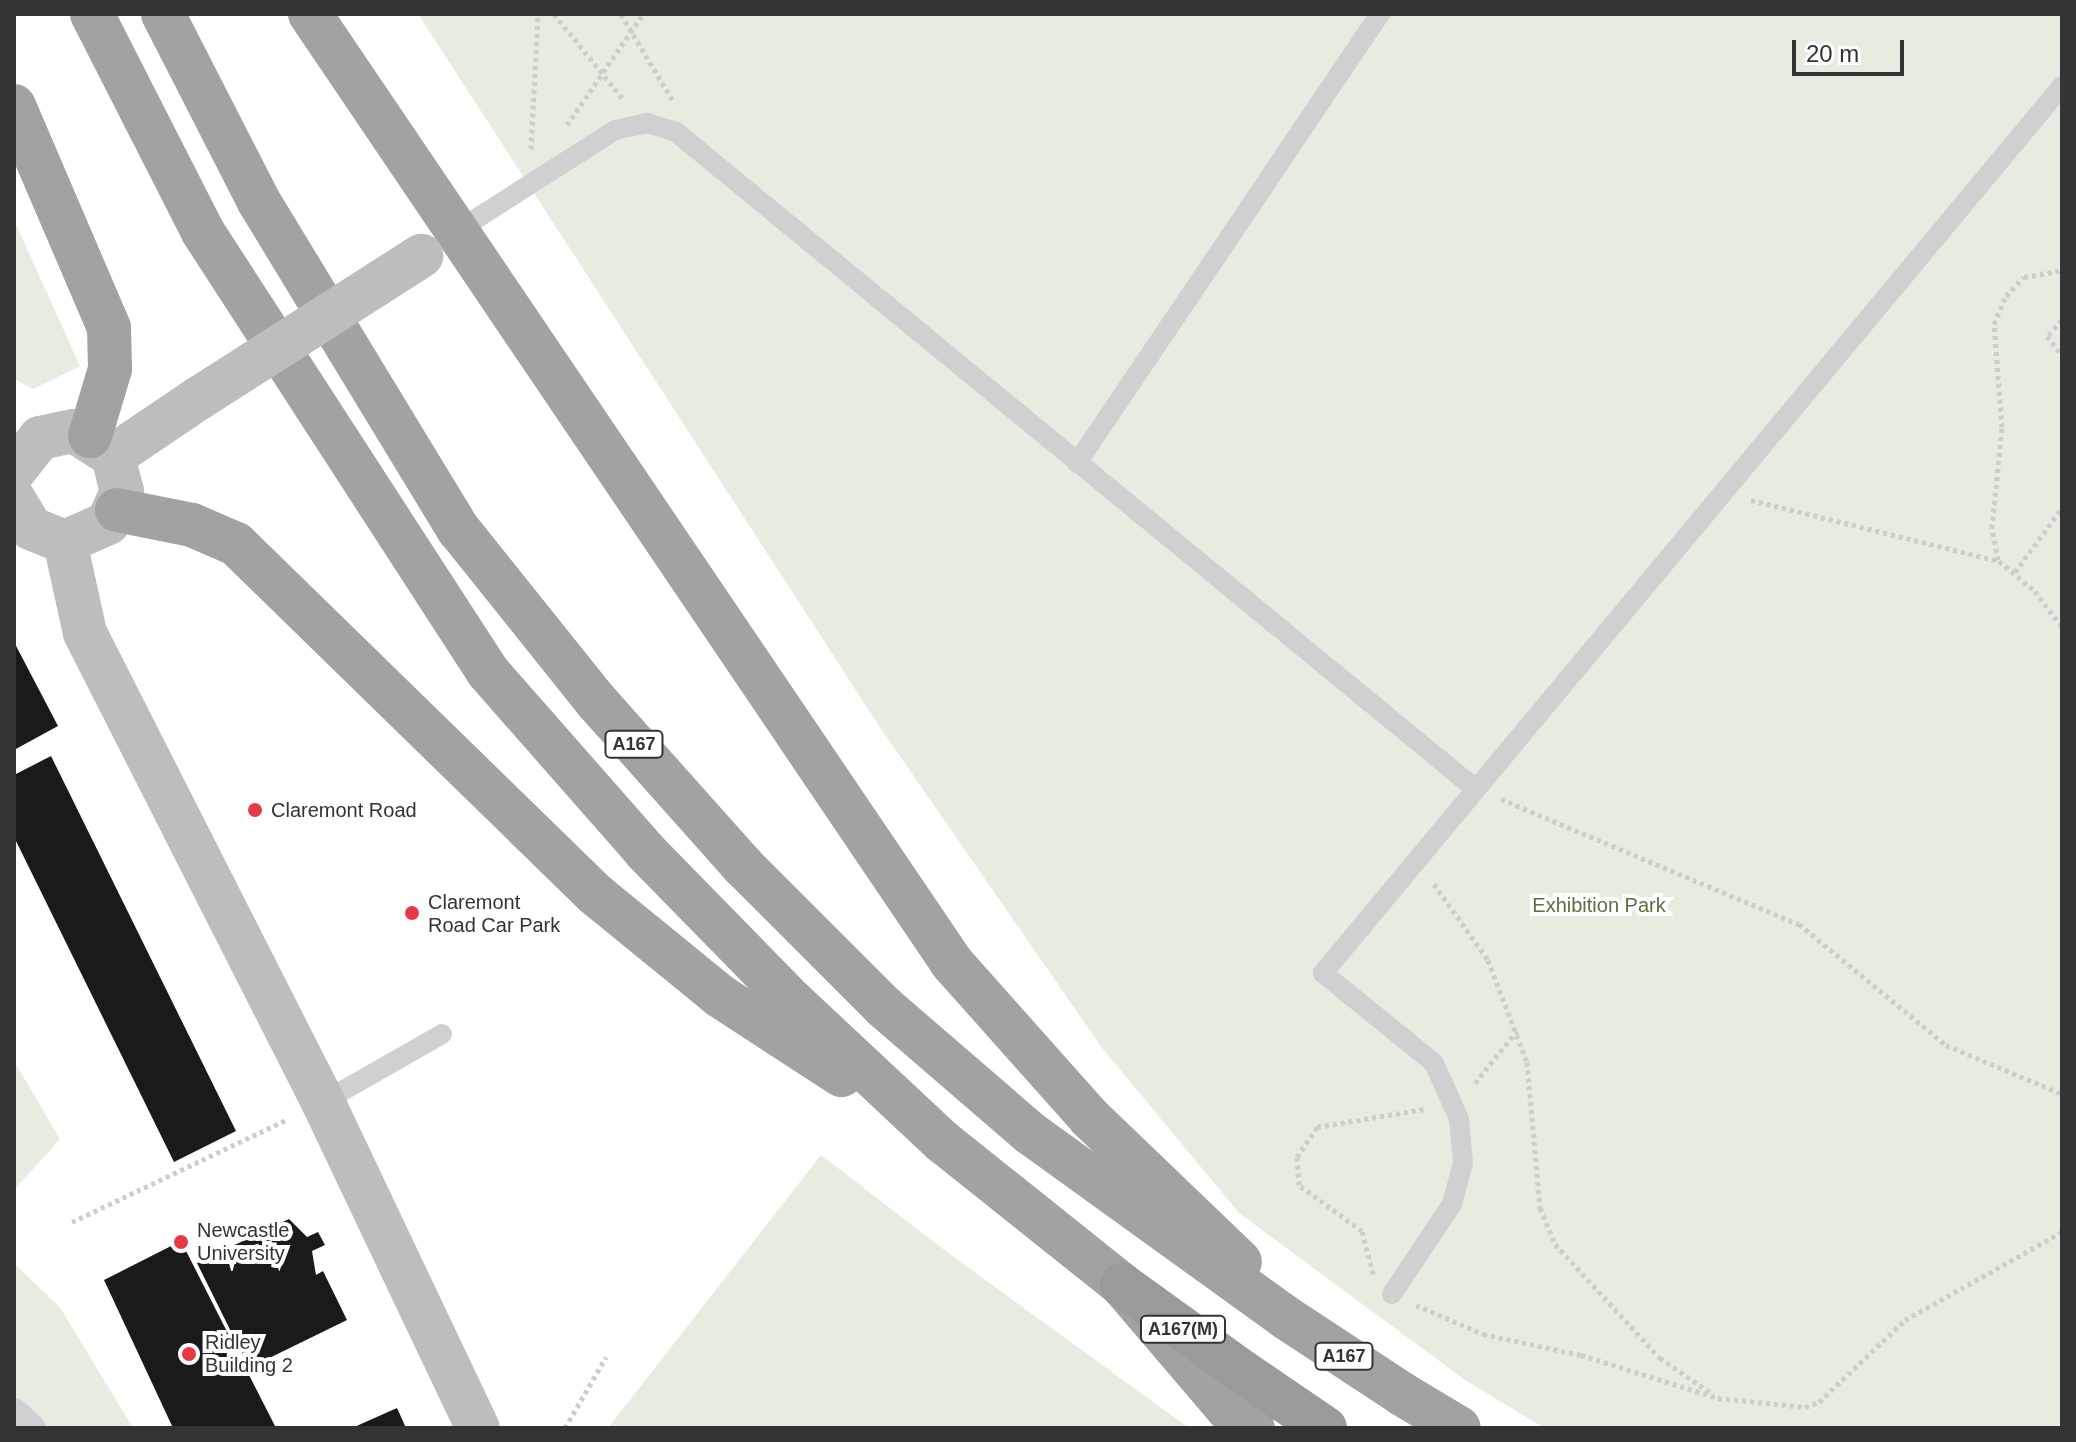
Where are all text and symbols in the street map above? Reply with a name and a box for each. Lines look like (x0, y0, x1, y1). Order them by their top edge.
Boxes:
scale bar (1796, 24, 1908, 74)
text: 20 m (1806, 40, 1859, 67)
road number: A167 (604, 730, 664, 758)
place label: Claremont Road (271, 798, 417, 822)
marker: Claremont Road (246, 801, 264, 819)
place label: Claremont Road Car Park (428, 890, 560, 937)
park label: Exhibition Park (1532, 893, 1666, 917)
marker: Claremont Road Car Park (403, 904, 421, 922)
place label: Newcastle University (197, 1218, 289, 1265)
marker: Newcastle University (172, 1233, 190, 1251)
road number: A167(M) (1139, 1315, 1227, 1343)
place label: Ridley Building 2 (205, 1330, 293, 1377)
road number: A167 (1314, 1342, 1374, 1370)
marker: Ridley Building 2 (180, 1345, 198, 1363)

